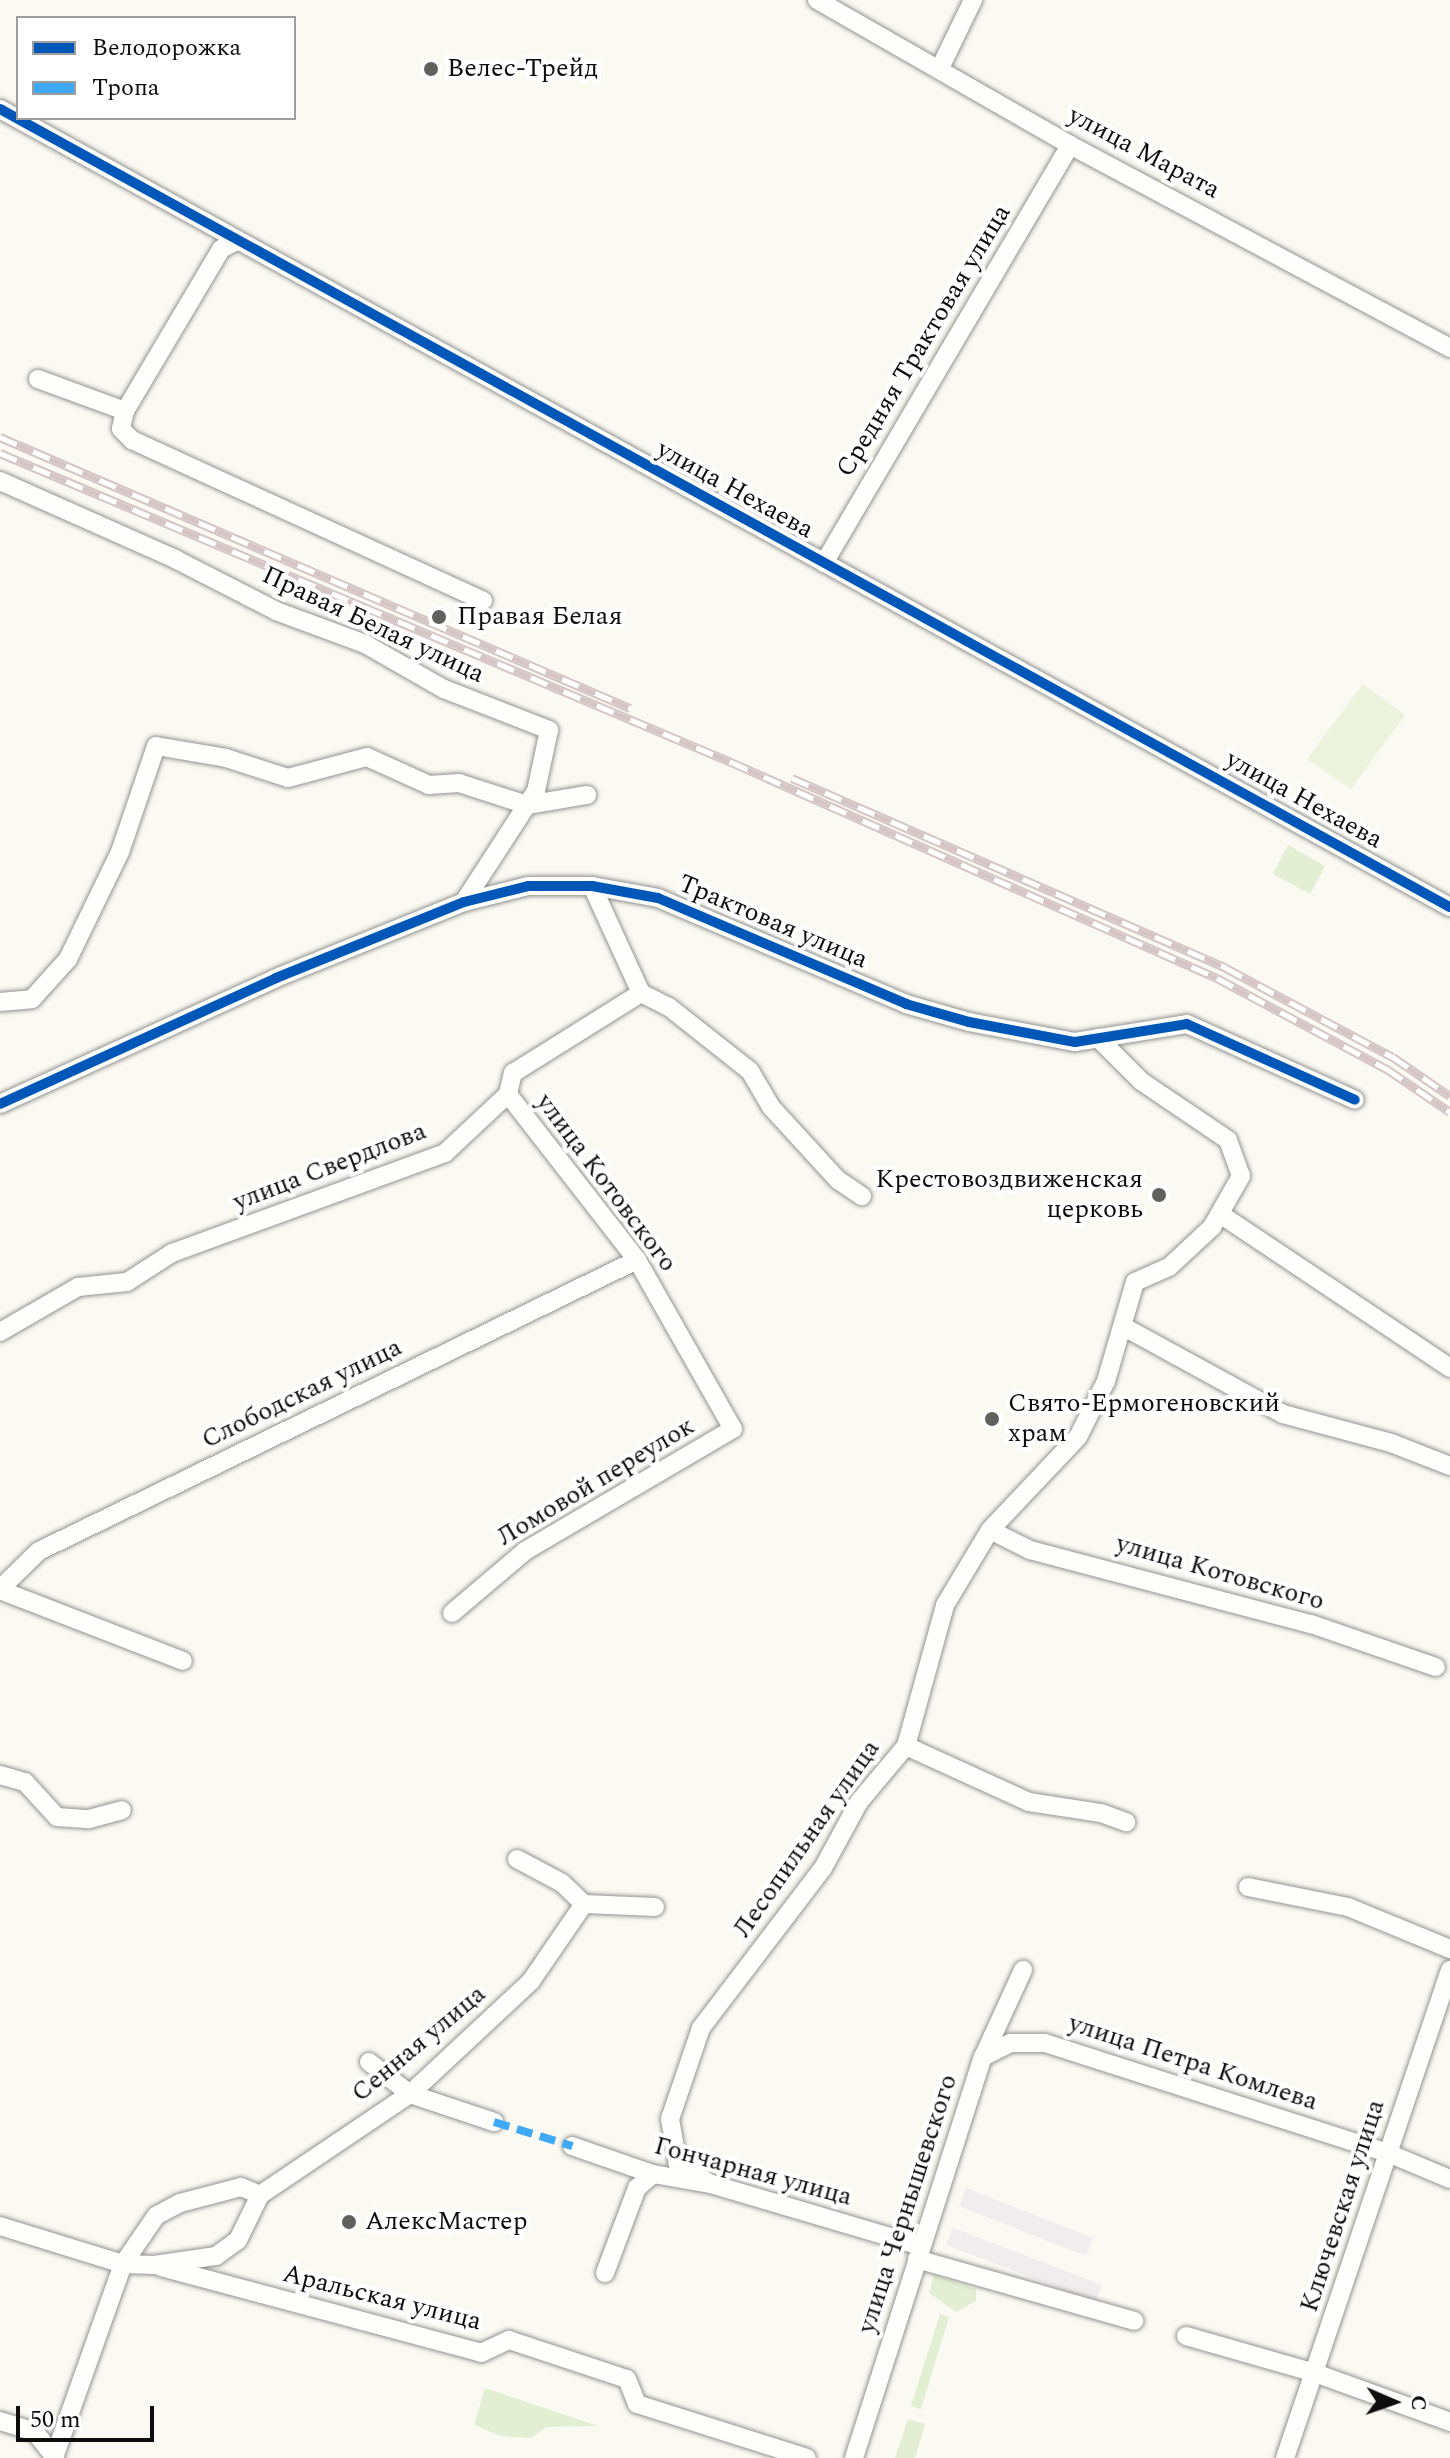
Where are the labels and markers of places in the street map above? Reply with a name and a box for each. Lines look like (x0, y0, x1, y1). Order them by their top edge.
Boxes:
place label: Велес-Трейд (447, 53, 598, 85)
marker: Велес-Трейд (422, 60, 440, 78)
place label: Правая Белая (457, 601, 622, 633)
marker: Правая Белая (428, 606, 450, 628)
place label: Крестовоздвиженская церковь (876, 1164, 1143, 1226)
marker: Крестовоздвиженская церковь (1150, 1186, 1168, 1204)
place label: Свято-Ермогеновский храм (1008, 1388, 1280, 1450)
marker: Свято-Ермогеновский храм (983, 1410, 1001, 1428)
place label: АлексМастер (365, 2206, 527, 2238)
marker: АлексМастер (340, 2213, 358, 2231)

